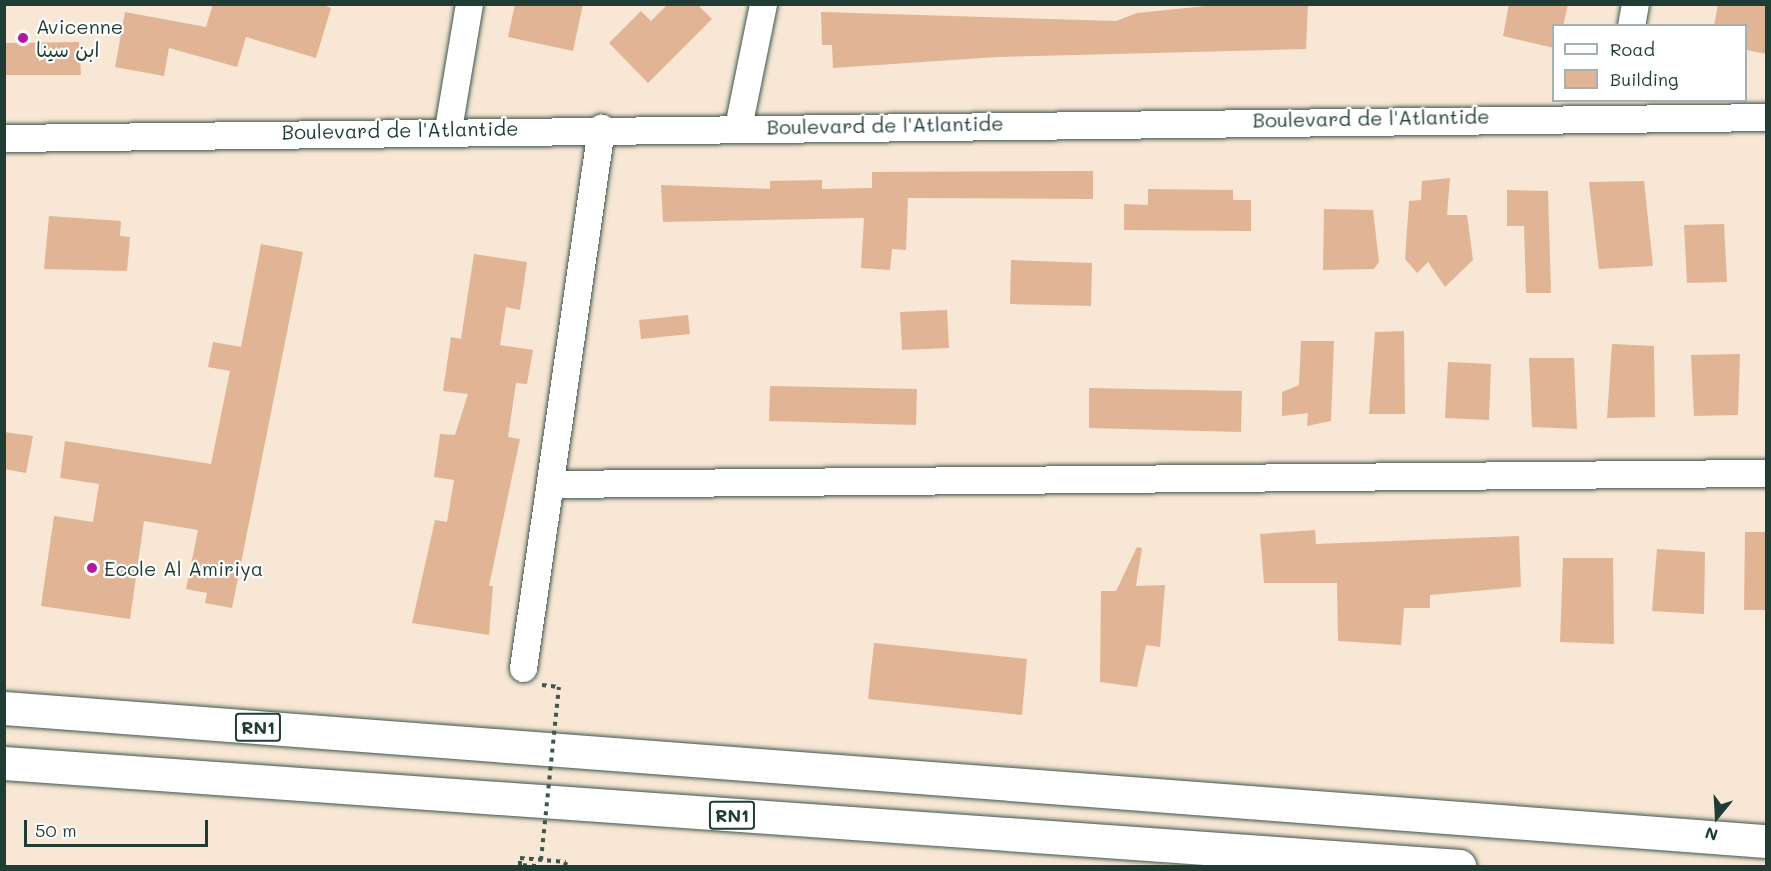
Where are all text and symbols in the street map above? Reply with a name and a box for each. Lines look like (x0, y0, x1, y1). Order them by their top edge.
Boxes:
place label: Avicenne ابن سينا (36, 14, 123, 61)
legend (1552, 24, 1747, 102)
marker: Avicenne ابن سينا (14, 29, 32, 47)
text: Road (1610, 37, 1655, 61)
text: Building (1610, 67, 1678, 91)
street label: Boulevard de l'Atlantide (1252, 104, 1490, 132)
street label: Boulevard de l'Atlantide (766, 111, 1004, 139)
street label: Boulevard de l'Atlantide (281, 116, 519, 144)
place label: Ecole Al Amiriya (104, 556, 263, 580)
marker: Ecole Al Amiriya (85, 561, 99, 575)
road number: RN1 (234, 712, 282, 742)
north arrow (1687, 787, 1747, 847)
road number: RN1 (708, 800, 756, 830)
scale bar (27, 808, 212, 846)
text: 50 m (35, 818, 77, 842)
text: N (1702, 823, 1720, 846)

